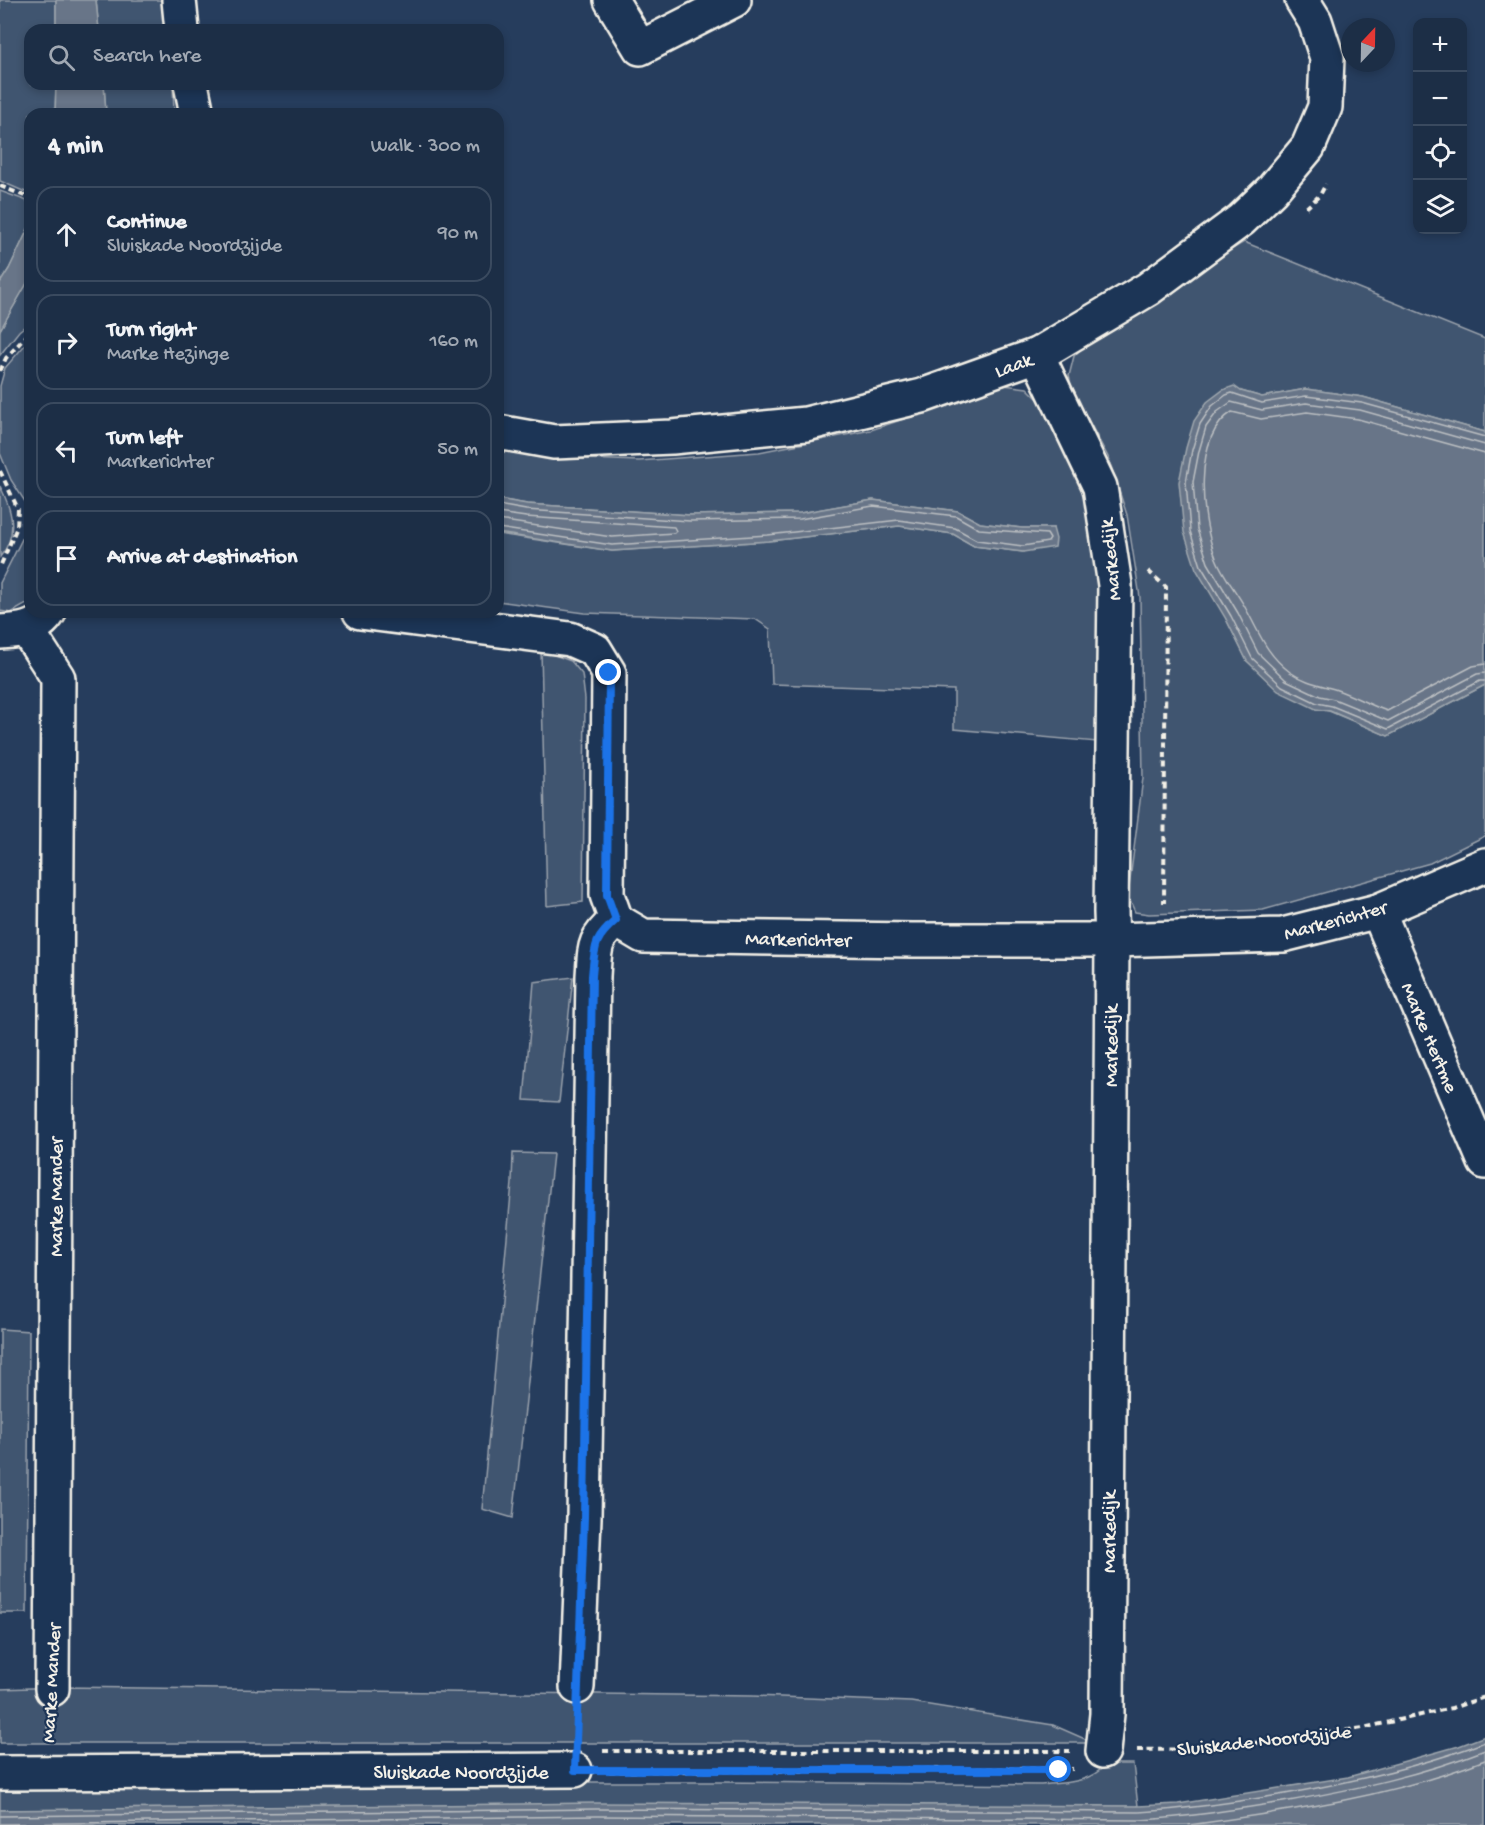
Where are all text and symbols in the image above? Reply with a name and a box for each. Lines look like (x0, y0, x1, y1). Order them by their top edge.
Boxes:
north arrow (1341, 18, 1395, 72)
map controls (1413, 18, 1467, 234)
button: + (1413, 18, 1467, 72)
search box (24, 24, 504, 90)
icon: search (45, 41, 78, 74)
text: Search here (93, 44, 201, 70)
button: − (1413, 72, 1467, 126)
button: locate (1413, 126, 1467, 180)
text: 4 min (48, 132, 103, 163)
text: Walk · 300 m (371, 136, 480, 159)
button: layers (1413, 180, 1467, 234)
text: Continue (107, 210, 187, 236)
icon: ahead (50, 218, 83, 251)
text: 90 m (438, 223, 478, 246)
text: Sluiskade Noordzijde (107, 236, 282, 259)
text: Turn right (107, 318, 195, 344)
icon: right (50, 326, 83, 359)
text: 160 m (429, 331, 478, 354)
text: Marke Hezinge (107, 344, 229, 367)
street label: Laak (992, 349, 1038, 385)
text: Turn left (107, 426, 181, 452)
icon: left (50, 434, 83, 467)
text: 50 m (437, 439, 478, 462)
text: Markerichter (107, 452, 213, 475)
street label: Markedijk (1097, 516, 1128, 602)
icon: arrive (50, 542, 83, 575)
text: Arrive at destination (107, 545, 297, 571)
route end (595, 659, 621, 685)
street label: Markerichter (1282, 897, 1392, 947)
street label: Markerichter (745, 929, 853, 954)
street label: Marke Hertme (1394, 980, 1462, 1098)
street label: Markedijk (1102, 1003, 1125, 1087)
street label: Marke Mander (47, 1135, 70, 1257)
street label: Markedijk (1100, 1489, 1123, 1573)
street label: Marke Mander (39, 1621, 68, 1744)
street label: Sluiskade Noordzijde (1176, 1722, 1353, 1763)
route start (1045, 1756, 1071, 1782)
street label: Sluiskade Noordzijde (373, 1763, 549, 1786)

